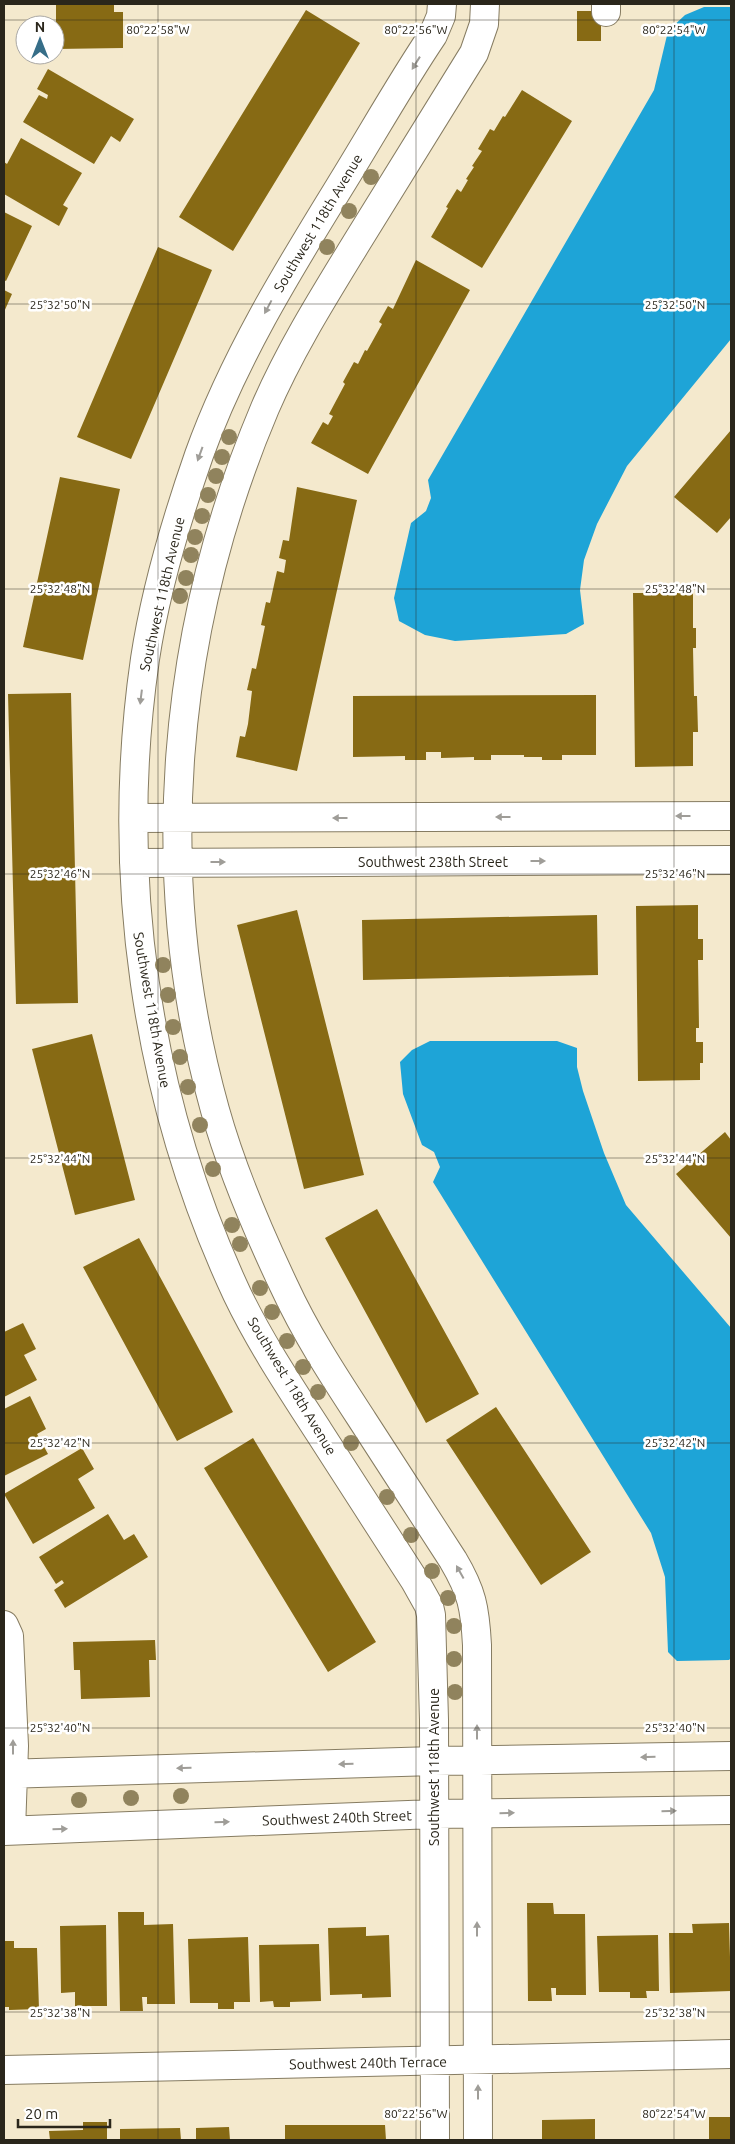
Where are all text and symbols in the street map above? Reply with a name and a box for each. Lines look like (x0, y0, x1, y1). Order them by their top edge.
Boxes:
north arrow (15, 15, 65, 65)
text: N (35, 19, 45, 35)
text: 80°22'58"W (126, 23, 190, 36)
text: 80°22'56"W (384, 23, 448, 36)
text: 80°22'54"W (642, 23, 706, 36)
one-way arrow (411, 57, 420, 70)
street label: Southwest 118th Avenue (270, 151, 366, 295)
text: 25°32'50"N (30, 298, 90, 311)
text: 25°32'50"N (645, 298, 705, 311)
one-way arrow (264, 300, 272, 314)
one-way arrow (196, 447, 204, 462)
street label: Southwest 118th Avenue (136, 515, 188, 673)
text: 25°32'48"N (30, 582, 90, 595)
text: 25°32'48"N (645, 582, 705, 595)
one-way arrow (137, 689, 145, 705)
one-way arrow (674, 812, 690, 820)
one-way arrow (494, 813, 510, 821)
one-way arrow (332, 814, 348, 822)
street label: Southwest 238th Street (358, 854, 508, 870)
one-way arrow (530, 857, 546, 865)
one-way arrow (210, 858, 226, 866)
text: 25°32'46"N (30, 867, 90, 880)
text: 25°32'46"N (645, 867, 705, 880)
street label: Southwest 118th Avenue (130, 931, 174, 1089)
text: 25°32'44"N (30, 1152, 90, 1165)
text: 25°32'44"N (645, 1152, 705, 1165)
street label: Southwest 118th Avenue (244, 1314, 340, 1458)
text: 25°32'42"N (30, 1436, 90, 1449)
text: 25°32'42"N (645, 1436, 705, 1449)
one-way arrow (456, 1565, 464, 1579)
street label: Southwest 118th Avenue (426, 1688, 442, 1846)
text: 25°32'40"N (30, 1721, 90, 1734)
text: 25°32'40"N (645, 1721, 705, 1734)
one-way arrow (473, 1723, 481, 1739)
one-way arrow (9, 1738, 17, 1754)
one-way arrow (639, 1753, 655, 1761)
one-way arrow (338, 1760, 354, 1768)
one-way arrow (175, 1765, 191, 1773)
one-way arrow (661, 1806, 677, 1814)
street label: Southwest 240th Street (262, 1807, 413, 1829)
one-way arrow (499, 1808, 515, 1816)
one-way arrow (214, 1818, 230, 1826)
one-way arrow (52, 1825, 68, 1833)
one-way arrow (473, 1921, 481, 1937)
text: 25°32'38"N (30, 2006, 90, 2019)
text: 25°32'38"N (645, 2006, 705, 2019)
street label: Southwest 240th Terrace (289, 2054, 447, 2072)
one-way arrow (474, 2083, 482, 2099)
scale bar (18, 2096, 110, 2128)
text: 20 m (25, 2105, 58, 2122)
text: 80°22'56"W (384, 2107, 448, 2120)
text: 80°22'54"W (642, 2107, 706, 2120)

